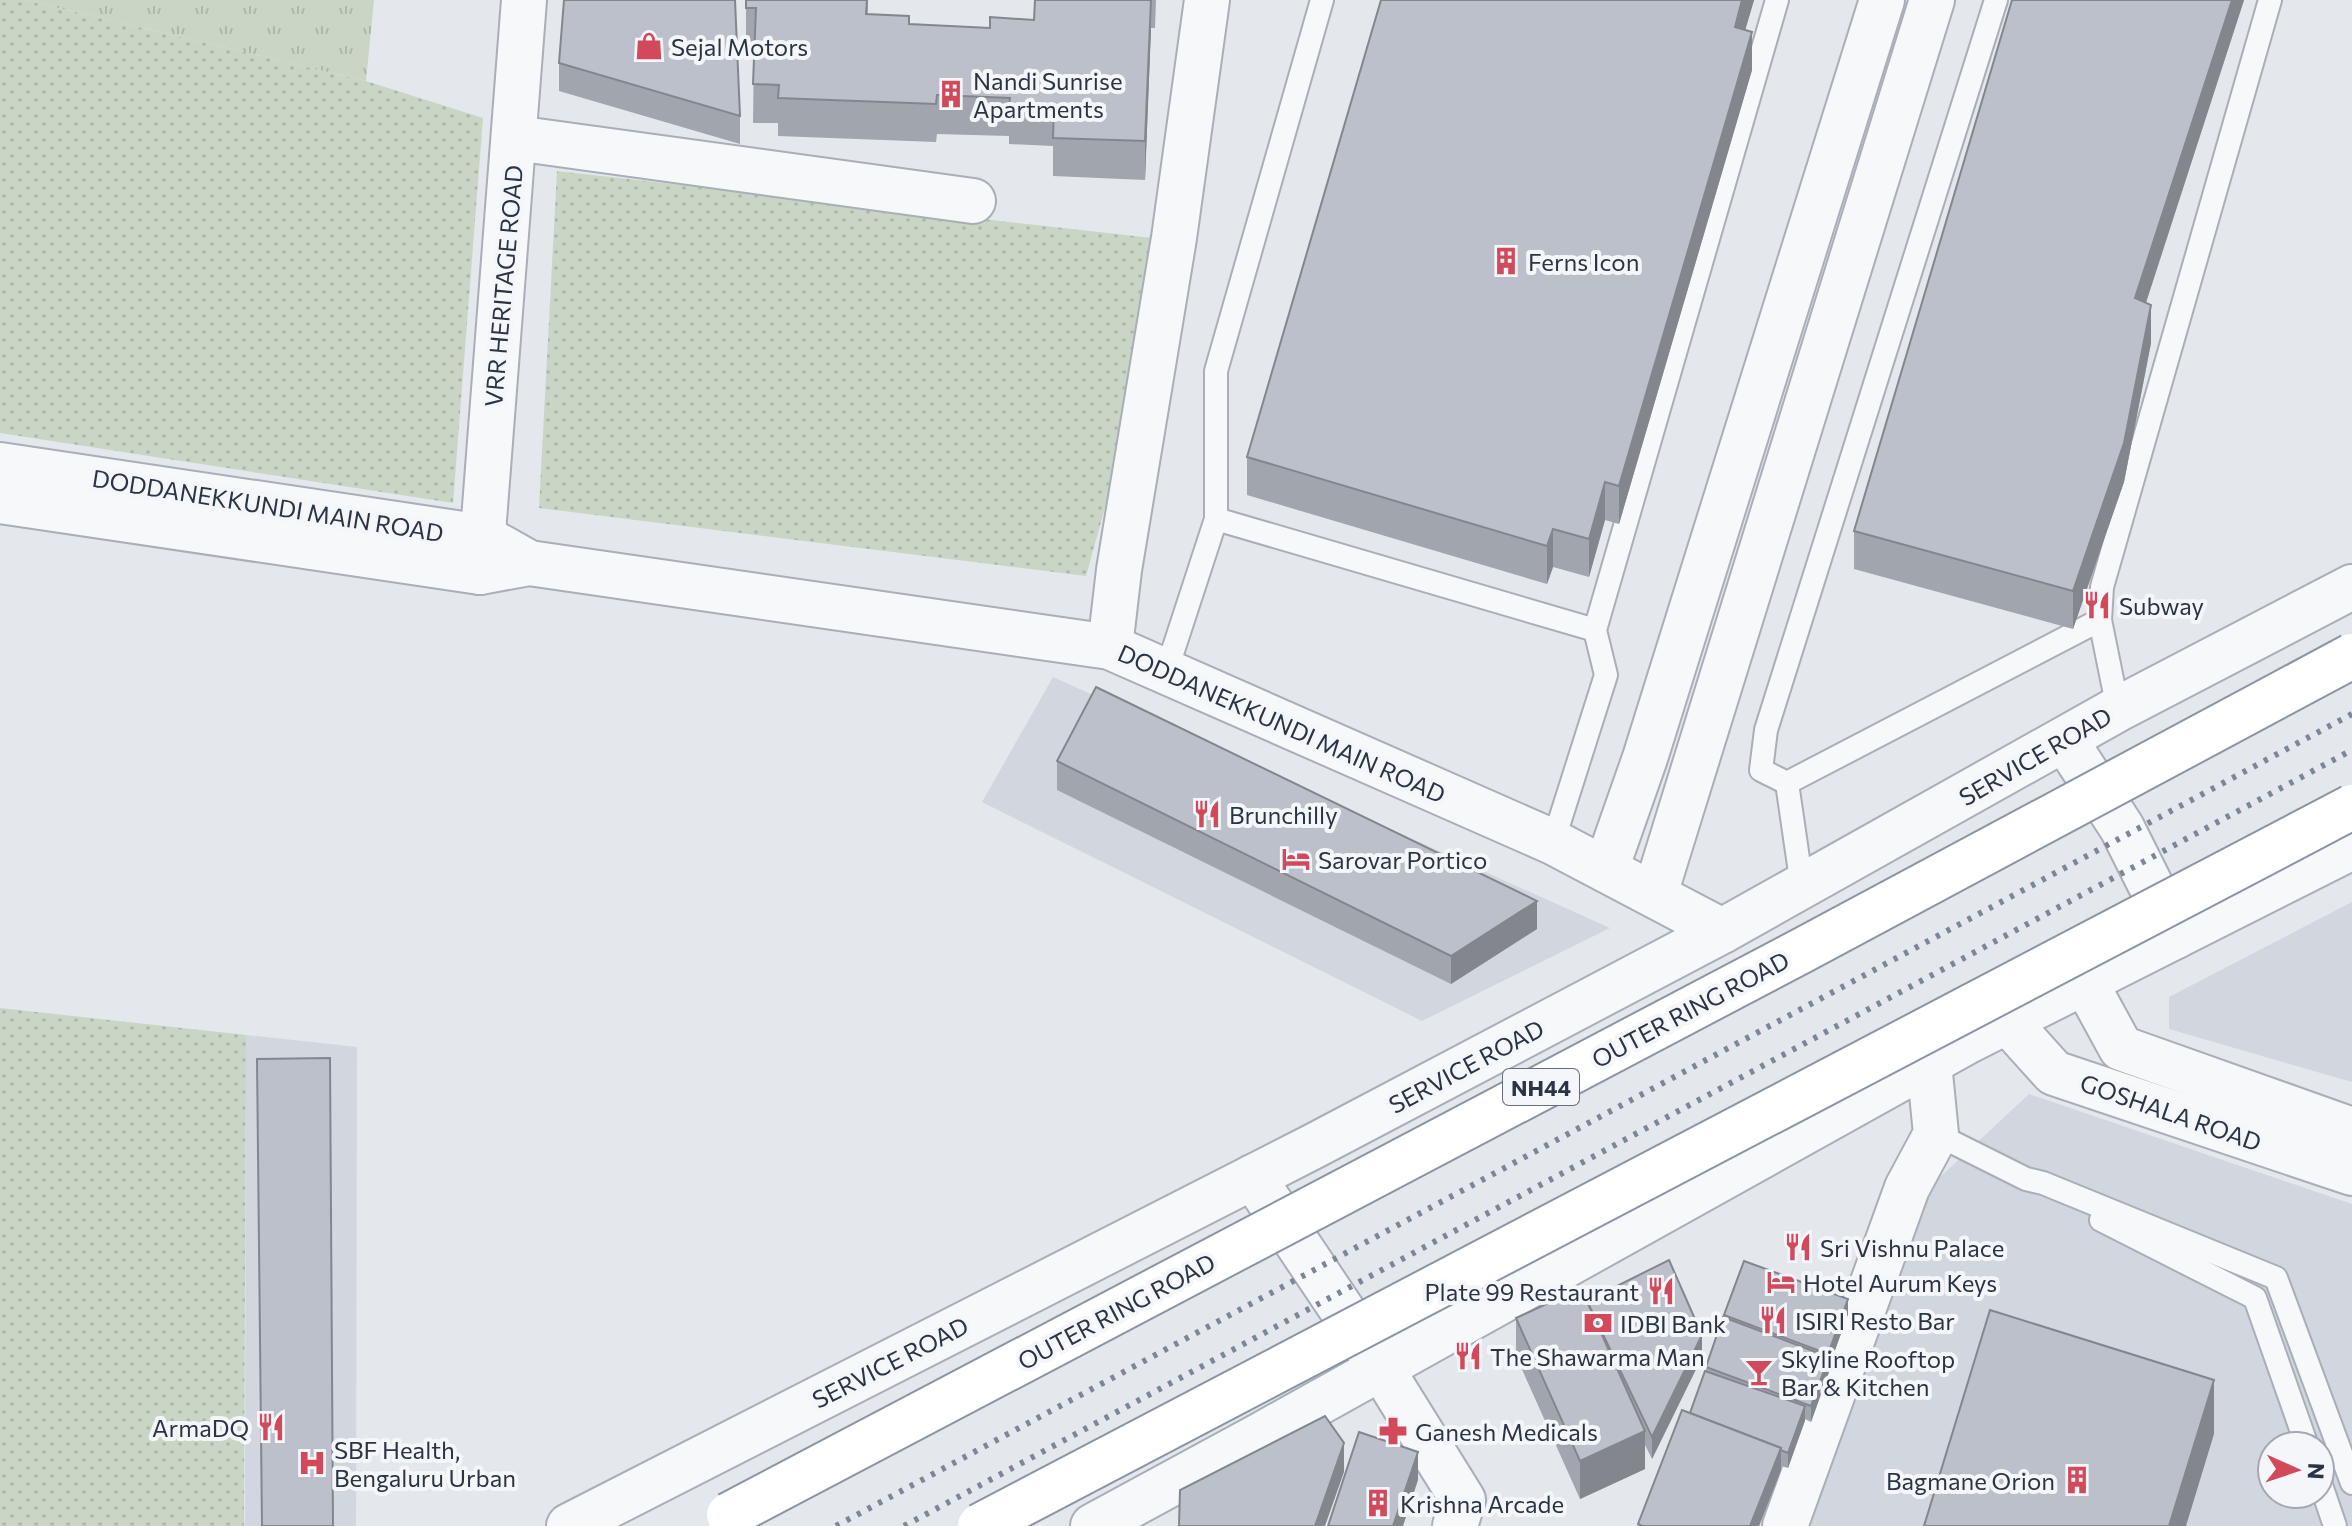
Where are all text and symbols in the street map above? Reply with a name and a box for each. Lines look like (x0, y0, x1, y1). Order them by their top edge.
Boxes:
shop icon: Sejal Motors (634, 31, 664, 61)
place label: Sejal Motors (671, 32, 808, 61)
place label: Nandi Sunrise Apartments (973, 66, 1123, 123)
building icon: Nandi Sunrise Apartments (936, 79, 966, 109)
street label: VRR HERITAGE ROAD (478, 164, 528, 408)
building icon: Ferns Icon (1491, 246, 1521, 276)
place label: Ferns Icon (1528, 247, 1639, 276)
street label: DODDANEKKUNDI MAIN ROAD (90, 463, 446, 547)
restaurant icon: Subway (2082, 590, 2112, 620)
place label: Subway (2119, 591, 2204, 620)
street label: DODDANEKKUNDI MAIN ROAD (1114, 637, 1450, 809)
street label: SERVICE ROAD (1954, 701, 2116, 811)
restaurant icon: Brunchilly (1192, 799, 1222, 829)
place label: Brunchilly (1229, 800, 1338, 829)
hotel icon: Sarovar Portico (1281, 844, 1311, 874)
place label: Sarovar Portico (1318, 845, 1487, 874)
street label: OUTER RING ROAD (1586, 945, 1794, 1073)
street label: SERVICE ROAD (1384, 1013, 1548, 1119)
street label: GOSHALA ROAD (2077, 1067, 2265, 1157)
road number: NH44 (1503, 1069, 1579, 1105)
restaurant icon: Sri Vishnu Palace (1783, 1232, 1813, 1262)
place label: Sri Vishnu Palace (1820, 1233, 2004, 1262)
street label: OUTER RING ROAD (1012, 1247, 1220, 1375)
hotel icon: Hotel Aurum Keys (1766, 1267, 1796, 1297)
place label: Hotel Aurum Keys (1803, 1268, 1997, 1297)
restaurant icon: Plate 99 Restaurant (1646, 1276, 1676, 1306)
place label: Plate 99 Restaurant (1425, 1277, 1639, 1306)
restaurant icon: ISIRI Resto Bar (1758, 1305, 1788, 1335)
place label: ISIRI Resto Bar (1795, 1306, 1955, 1335)
bank icon: IDBI Bank (1583, 1308, 1613, 1338)
place label: IDBI Bank (1620, 1309, 1726, 1338)
street label: SERVICE ROAD (807, 1310, 973, 1414)
restaurant icon: The Shawarma Man (1453, 1341, 1483, 1371)
place label: The Shawarma Man (1490, 1342, 1705, 1371)
place label: Skyline Rooftop Bar & Kitchen (1781, 1344, 1955, 1401)
bar icon: Skyline Rooftop Bar & Kitchen (1744, 1357, 1774, 1387)
restaurant icon: ArmaDQ (256, 1412, 286, 1442)
place label: ArmaDQ (152, 1413, 249, 1442)
pharmacy icon: Ganesh Medicals (1378, 1416, 1408, 1446)
place label: Ganesh Medicals (1415, 1417, 1598, 1446)
north arrow (2256, 1430, 2336, 1510)
place label: SBF Health, Bengaluru Urban (334, 1435, 516, 1492)
hospital icon: SBF Health, Bengaluru Urban (297, 1448, 327, 1478)
text: N (2303, 1462, 2330, 1480)
building icon: Bagmane Orion (2062, 1465, 2092, 1495)
place label: Bagmane Orion (1886, 1466, 2055, 1495)
building icon: Krishna Arcade (1363, 1488, 1393, 1518)
place label: Krishna Arcade (1400, 1489, 1564, 1518)

